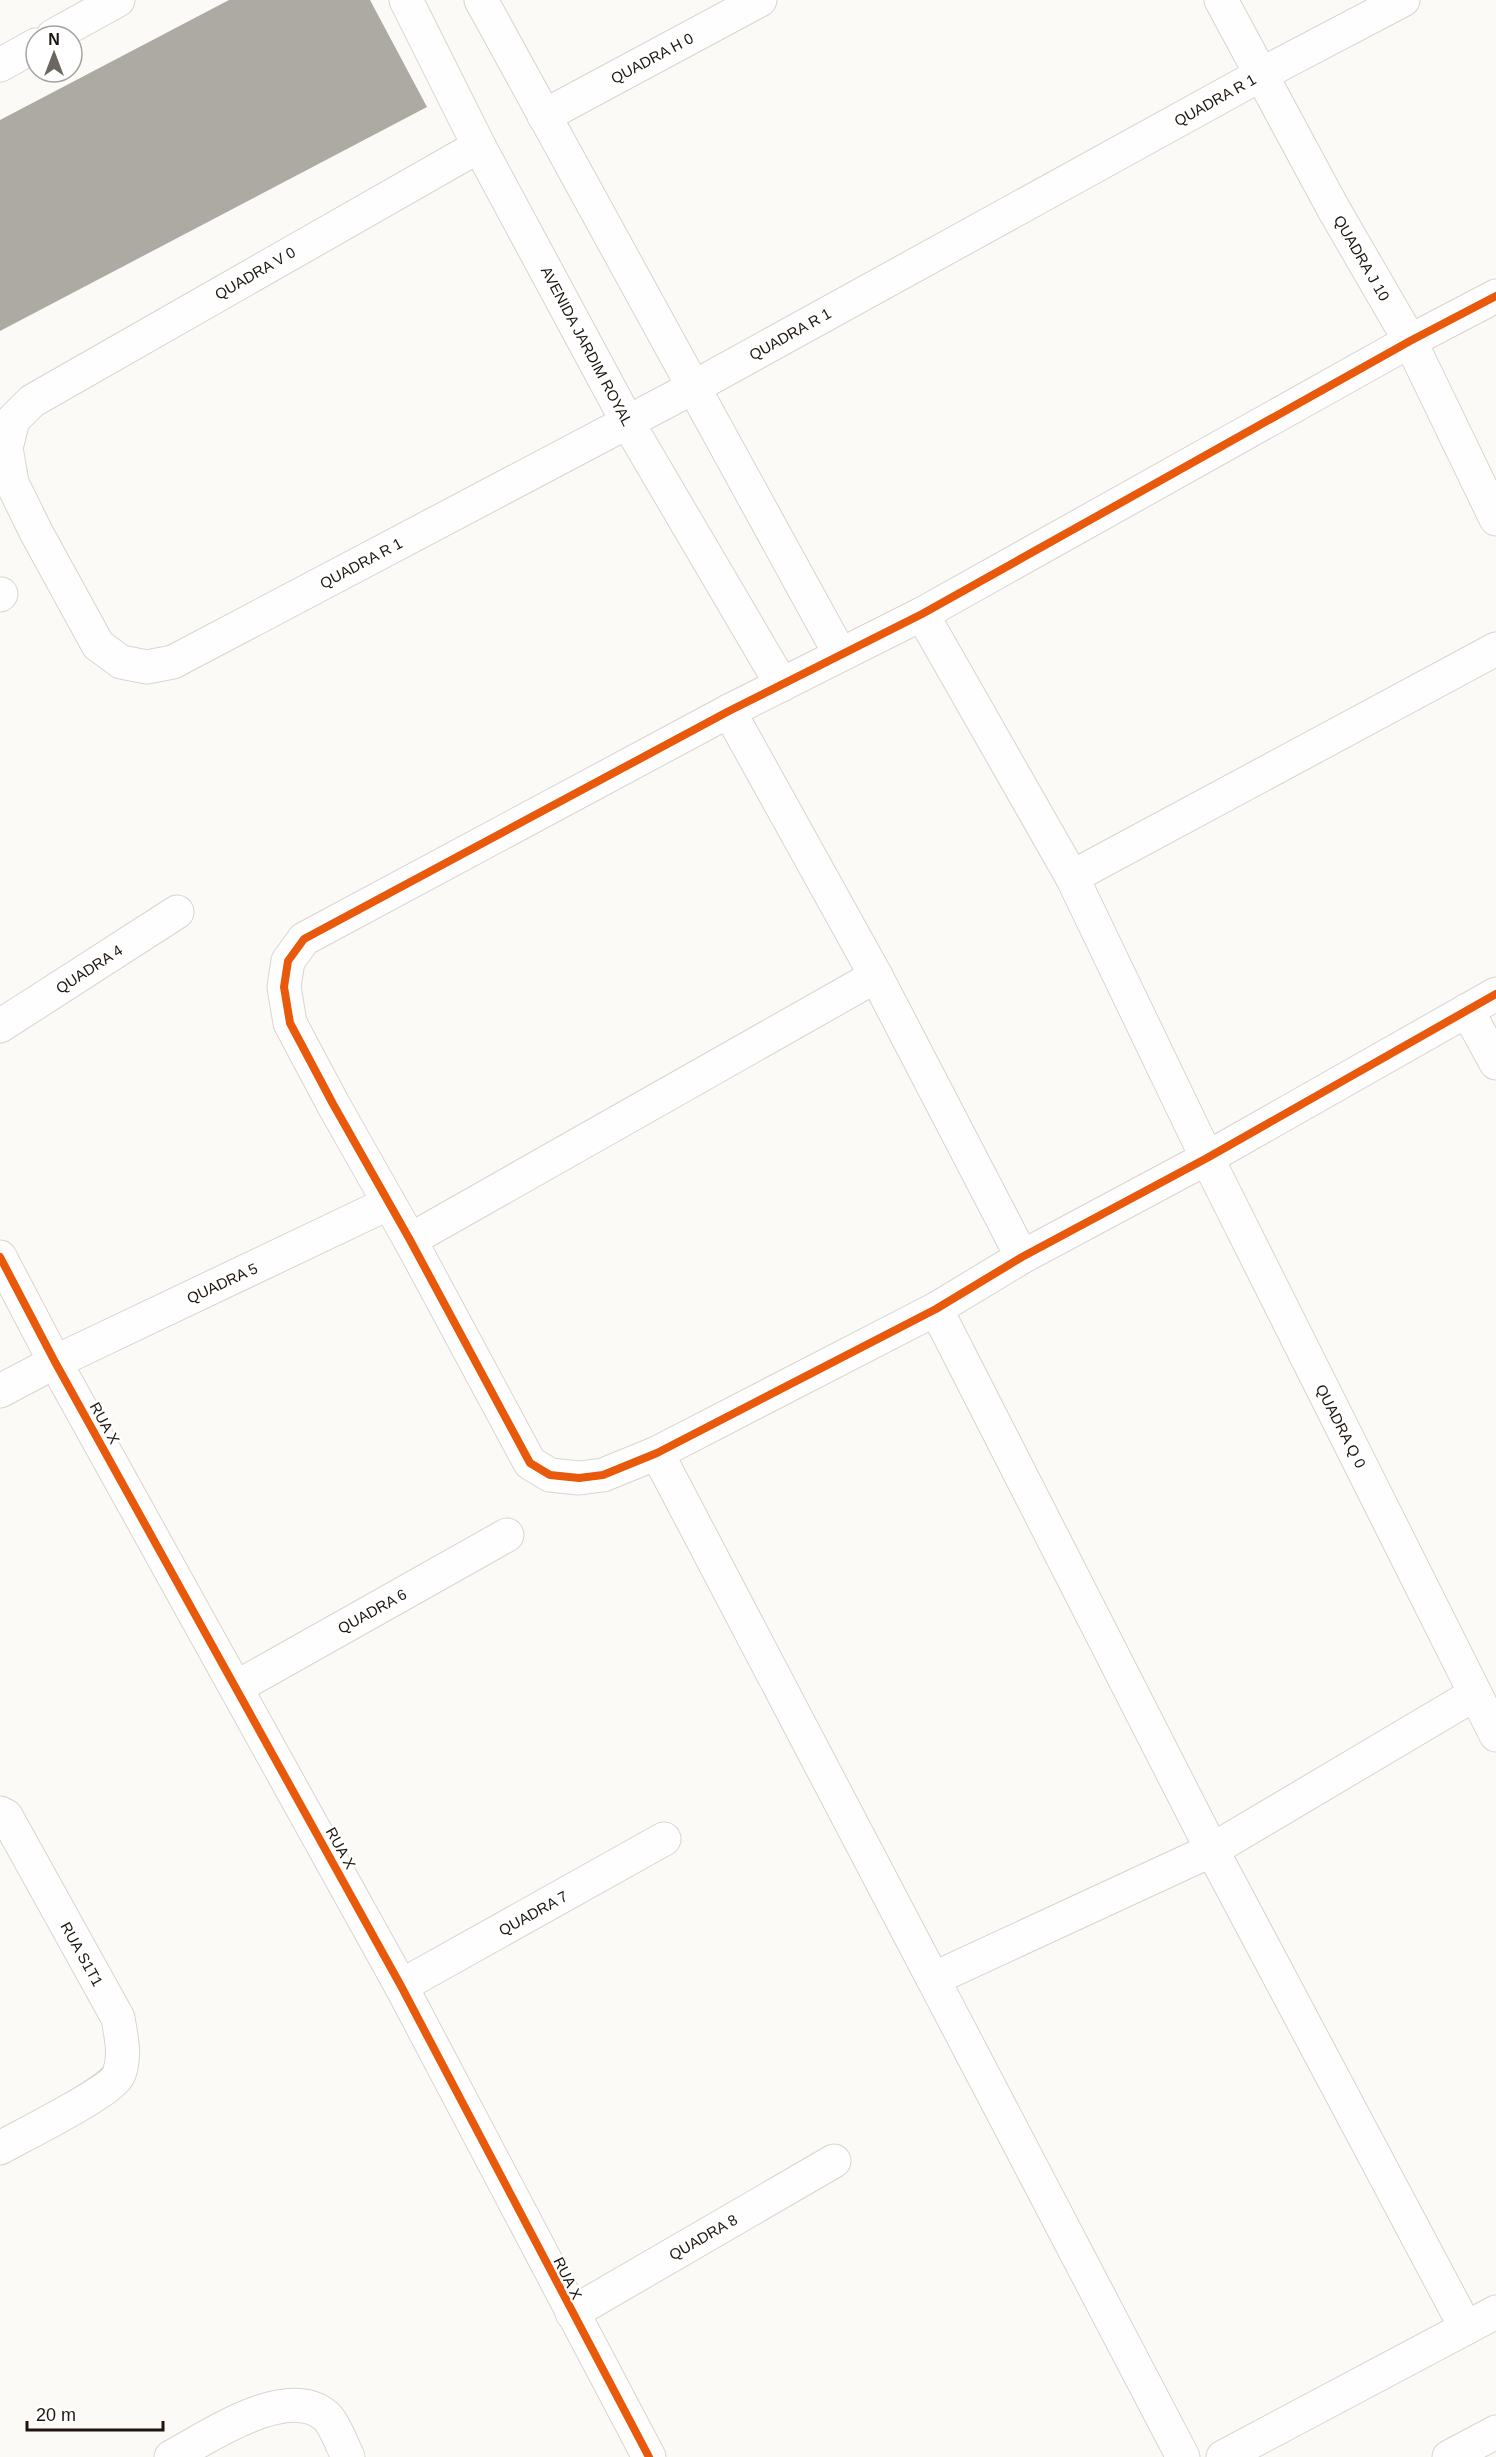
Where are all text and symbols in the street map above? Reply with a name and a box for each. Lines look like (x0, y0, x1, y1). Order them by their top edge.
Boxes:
north arrow (24, 24, 84, 84)
street label: QUADRA H 0 (608, 29, 696, 87)
text: N (48, 31, 60, 48)
street label: QUADRA R 1 (1171, 71, 1259, 129)
street label: QUADRA J 10 (1331, 212, 1393, 304)
street label: QUADRA V 0 (212, 243, 298, 303)
street label: AVENIDA JARDIM ROYAL (538, 264, 636, 428)
street label: QUADRA R 1 (746, 305, 834, 363)
street label: QUADRA R 1 (317, 534, 405, 592)
street label: QUADRA 4 (53, 941, 125, 997)
street label: QUADRA 5 (184, 1259, 260, 1307)
street label: QUADRA Q 0 (1313, 1381, 1369, 1471)
street label: RUA X (87, 1399, 123, 1447)
street label: QUADRA 6 (335, 1585, 409, 1637)
street label: RUA X (323, 1824, 359, 1872)
street label: QUADRA 7 (496, 1887, 570, 1939)
street label: RUA S1T1 (57, 1919, 107, 1989)
street label: QUADRA 8 (666, 2211, 740, 2263)
street label: RUA X (550, 2254, 586, 2302)
scale bar (27, 2394, 164, 2432)
text: 20 m (36, 2405, 76, 2425)

